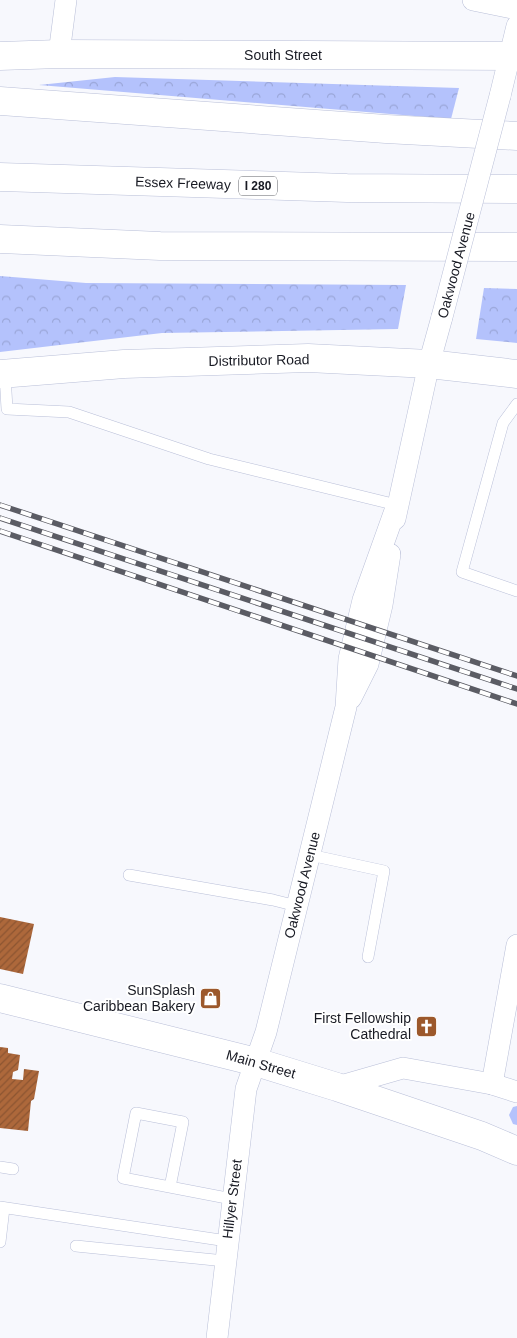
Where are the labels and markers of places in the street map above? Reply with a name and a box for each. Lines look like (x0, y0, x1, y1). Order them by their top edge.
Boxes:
place label: SunSplash Caribbean Bakery (83, 982, 195, 1014)
shop icon: SunSplash Caribbean Bakery (199, 986, 223, 1010)
place label: First Fellowship Cathedral (314, 1010, 411, 1042)
church icon: First Fellowship Cathedral (415, 1014, 439, 1038)

